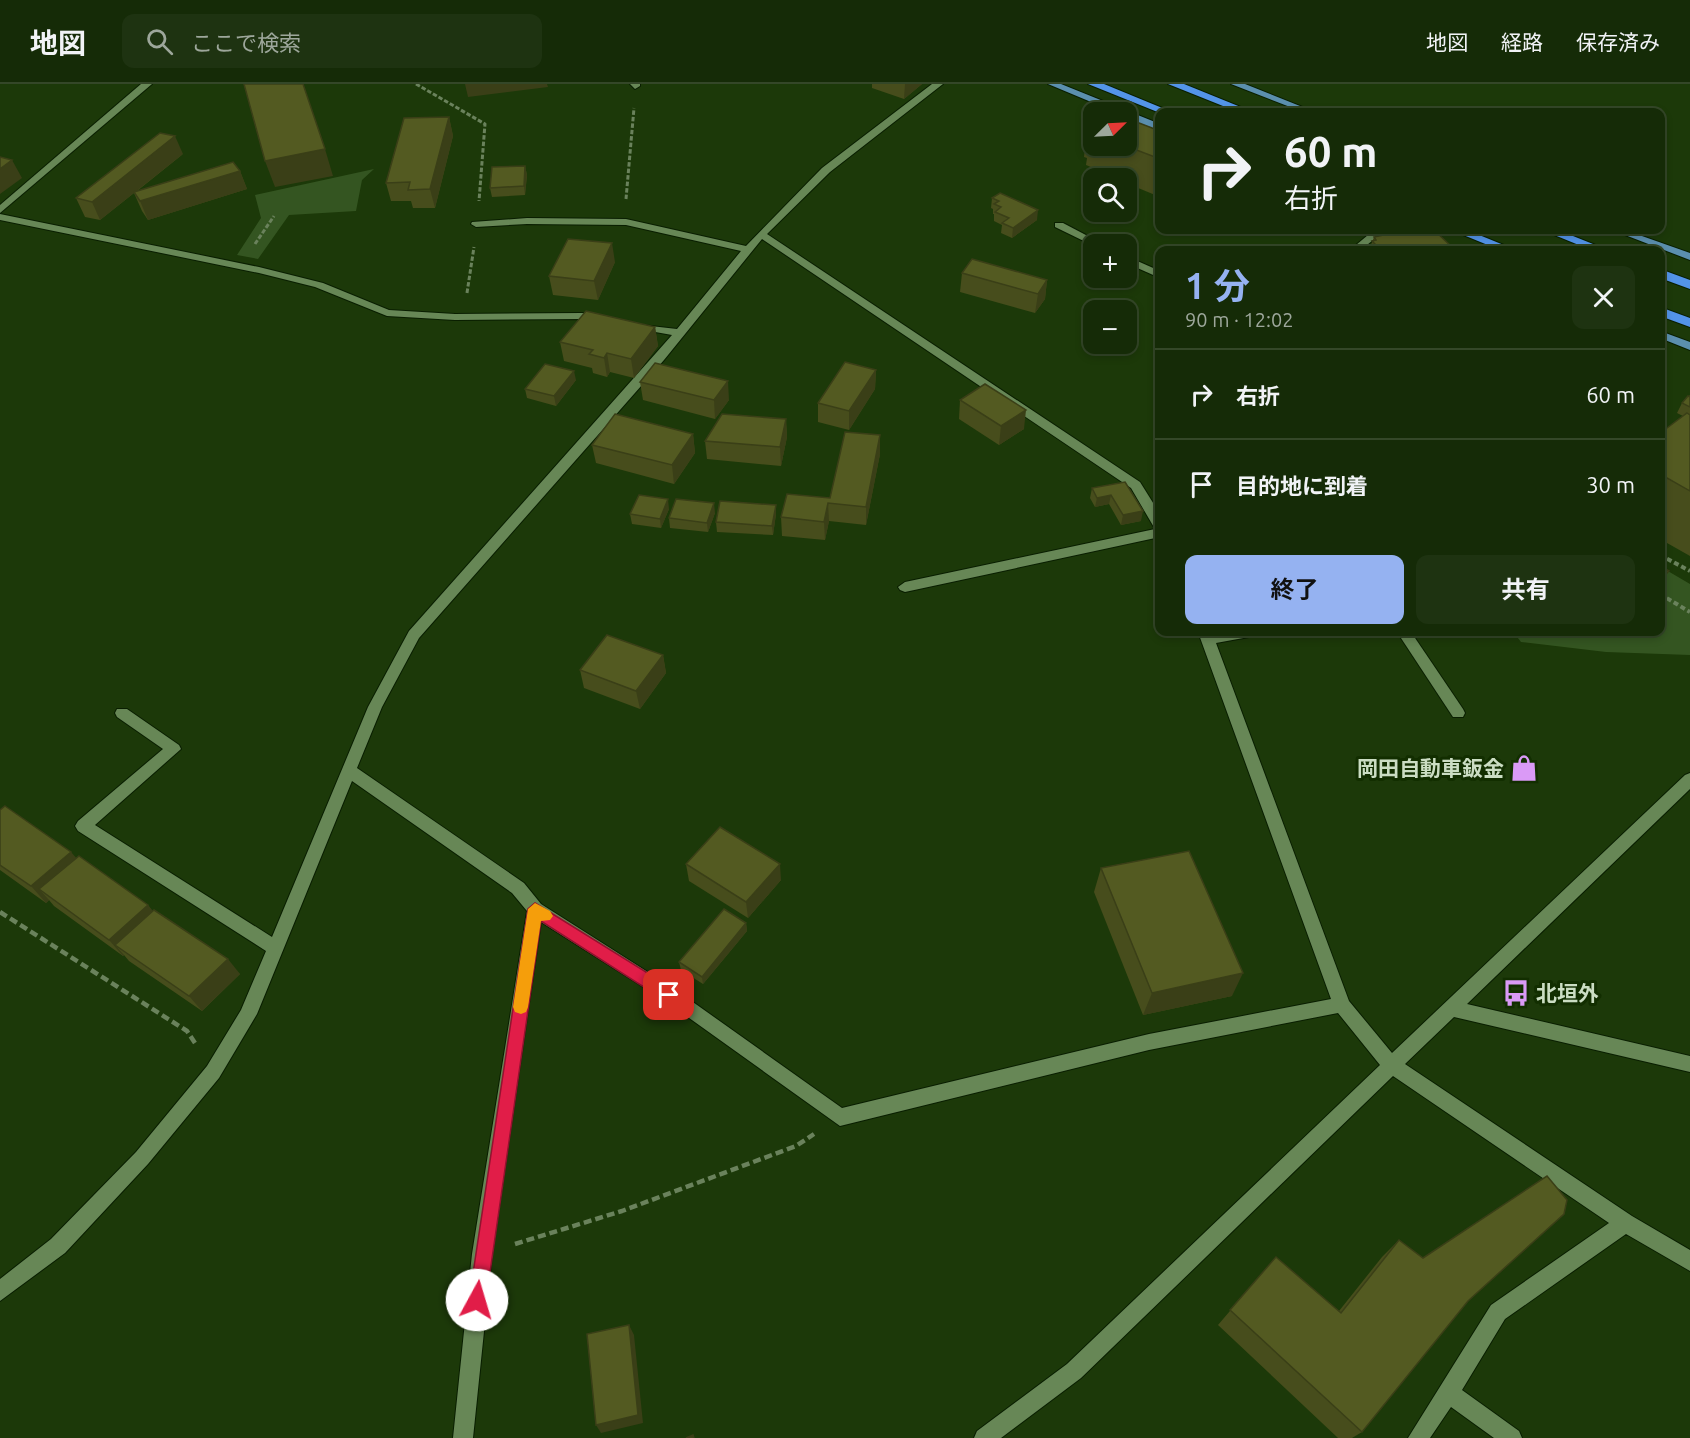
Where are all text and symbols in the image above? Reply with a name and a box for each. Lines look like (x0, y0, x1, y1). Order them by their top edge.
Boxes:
search box (122, 14, 542, 68)
icon: search (143, 25, 176, 58)
text: 地図 (30, 27, 86, 58)
text: ここで検索 (191, 30, 301, 55)
text: 地図 (1426, 30, 1468, 54)
text: 経路 (1501, 30, 1543, 54)
text: 保存済み (1576, 30, 1660, 54)
north arrow (1083, 102, 1137, 156)
map controls (1083, 102, 1137, 354)
text: 60 m (1284, 128, 1378, 175)
icon: right (1185, 132, 1263, 210)
button: search (1083, 168, 1137, 222)
text: 右折 (1284, 183, 1338, 213)
button: + (1083, 234, 1137, 288)
text: 1 分 (1185, 265, 1250, 306)
button: close (1572, 266, 1635, 329)
button: − (1083, 300, 1137, 354)
text: 90 m · 12:02 (1185, 308, 1294, 331)
icon: right (1185, 378, 1218, 411)
text: 60 m (1586, 382, 1635, 407)
text: 右折 (1236, 383, 1280, 408)
icon: arrive (1185, 468, 1218, 501)
text: 30 m (1586, 472, 1635, 497)
text: 目的地に到着 (1236, 473, 1368, 498)
button: 終了 (1185, 555, 1404, 624)
button: 共有 (1416, 555, 1635, 624)
shop icon: 岡田自動車鈑金 (1509, 753, 1539, 783)
place label: 岡田自動車鈑金 (1357, 756, 1504, 780)
pin (643, 969, 694, 1020)
icon: arrive (652, 978, 685, 1011)
bus stop icon: 北垣外 (1501, 978, 1531, 1008)
place label: 北垣外 (1536, 981, 1599, 1005)
position arrow (445, 1268, 509, 1332)

